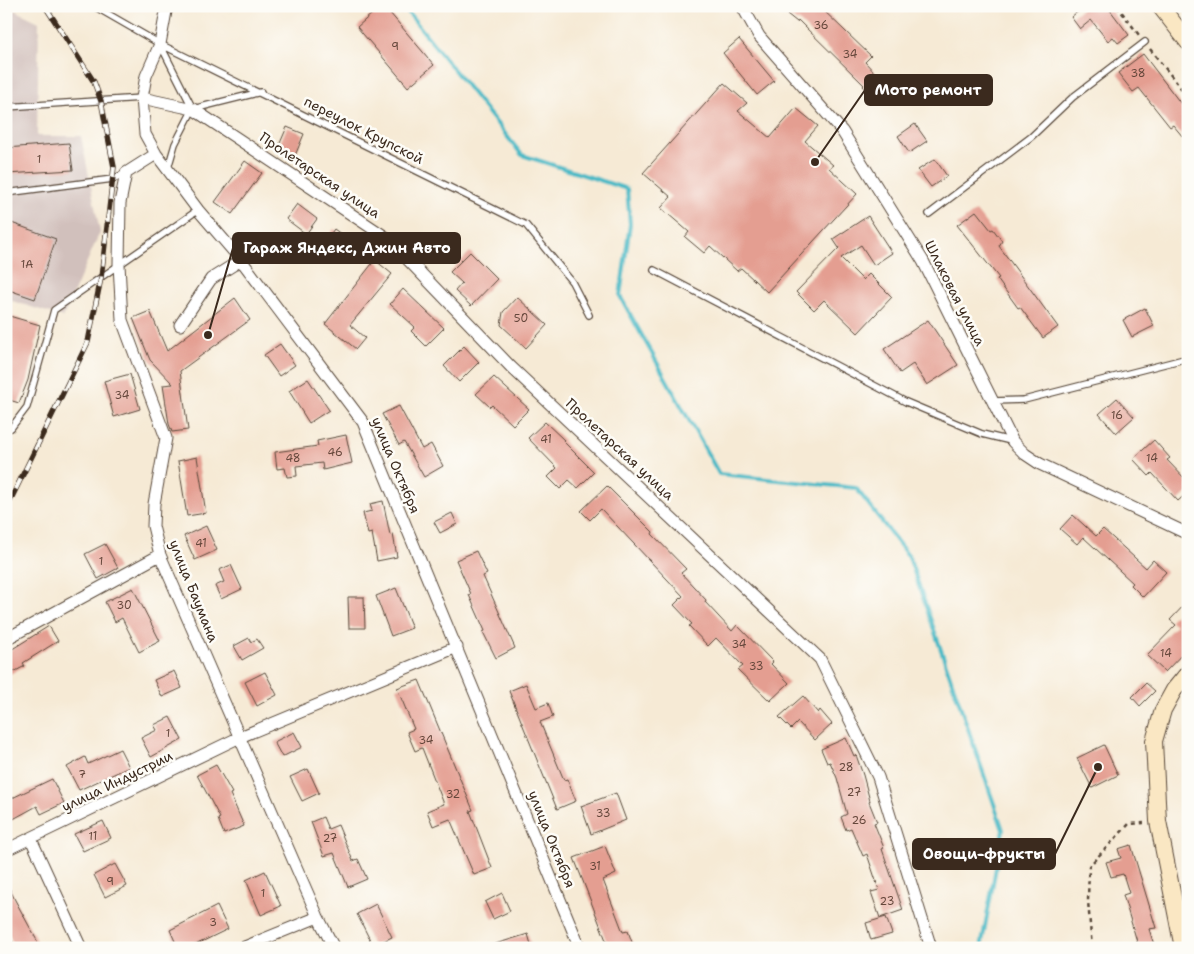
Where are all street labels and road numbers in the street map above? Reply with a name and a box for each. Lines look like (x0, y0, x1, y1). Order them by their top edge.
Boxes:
street label: переулок Крупской (301, 92, 427, 168)
street label: Пролетарская улица (256, 128, 384, 222)
street label: Шлаковая улица (921, 237, 989, 349)
street label: Пролетарская улица (562, 394, 678, 504)
street label: улица Октября (368, 414, 424, 516)
street label: улица Баумана (165, 537, 223, 645)
street label: улица Индустрии (58, 746, 176, 816)
street label: улица Октября (524, 788, 580, 890)

